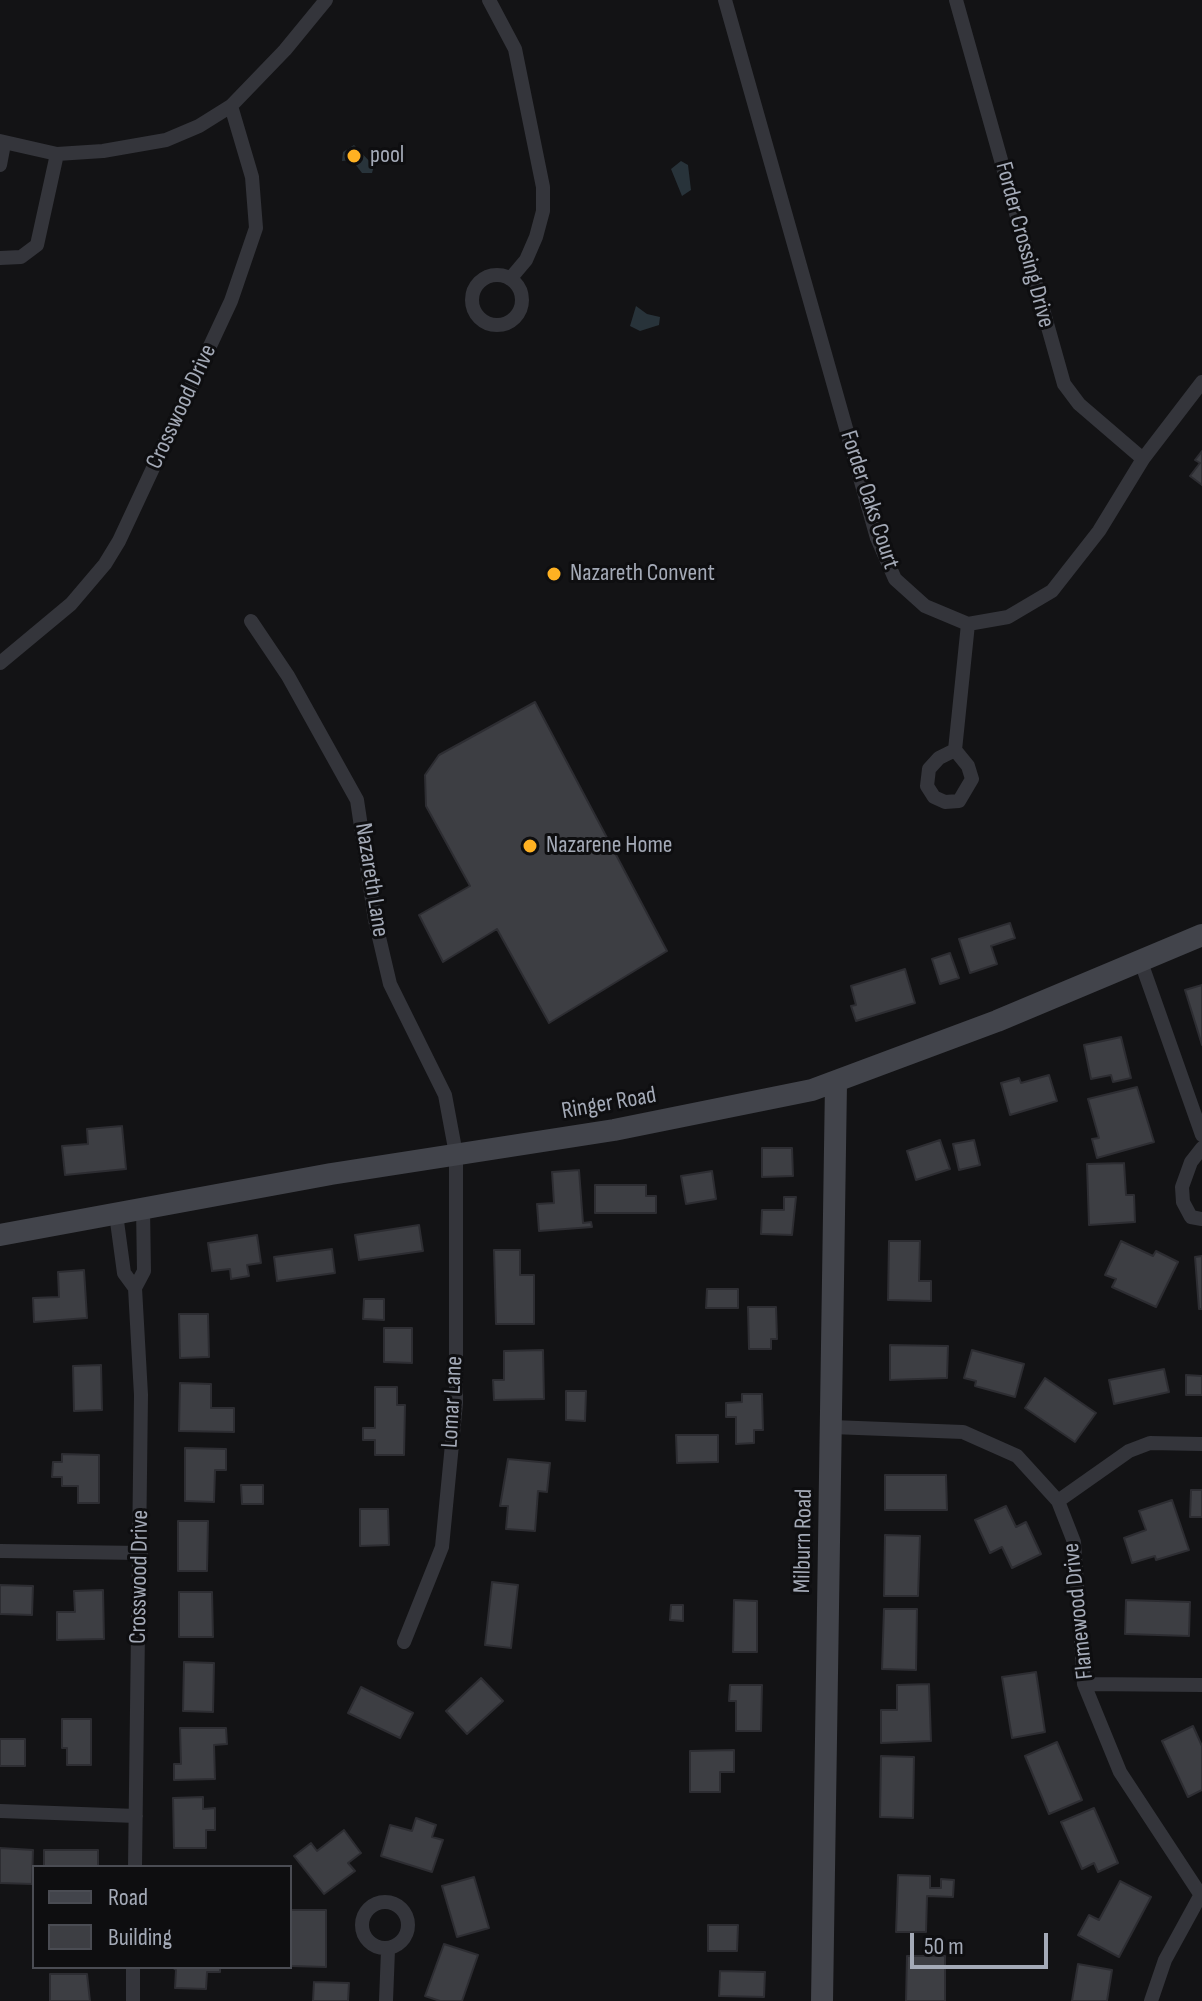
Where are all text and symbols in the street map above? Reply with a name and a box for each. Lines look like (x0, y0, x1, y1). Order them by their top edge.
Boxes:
place label: pool (370, 142, 404, 170)
marker: pool (345, 147, 363, 165)
street label: Forder Crossing Drive (988, 159, 1060, 331)
street label: Crosswood Drive (141, 340, 223, 474)
street label: Forder Oaks Court (833, 427, 905, 573)
place label: Nazareth Convent (570, 560, 715, 588)
marker: Nazareth Convent (545, 565, 563, 583)
street label: Nazareth Lane (348, 821, 394, 939)
place label: Nazarene Home (546, 832, 672, 860)
marker: Nazarene Home (521, 837, 539, 855)
street label: Ringer Road (559, 1082, 659, 1126)
street label: Lomar Lane (436, 1355, 470, 1449)
street label: Milburn Road (789, 1489, 819, 1593)
street label: Crosswood Drive (124, 1510, 156, 1644)
street label: Flamewood Drive (1058, 1541, 1100, 1681)
legend (32, 1865, 292, 1969)
text: Road (108, 1883, 148, 1912)
scale bar (914, 1917, 1052, 1967)
text: Building (108, 1923, 172, 1952)
text: 50 m (924, 1932, 964, 1961)

